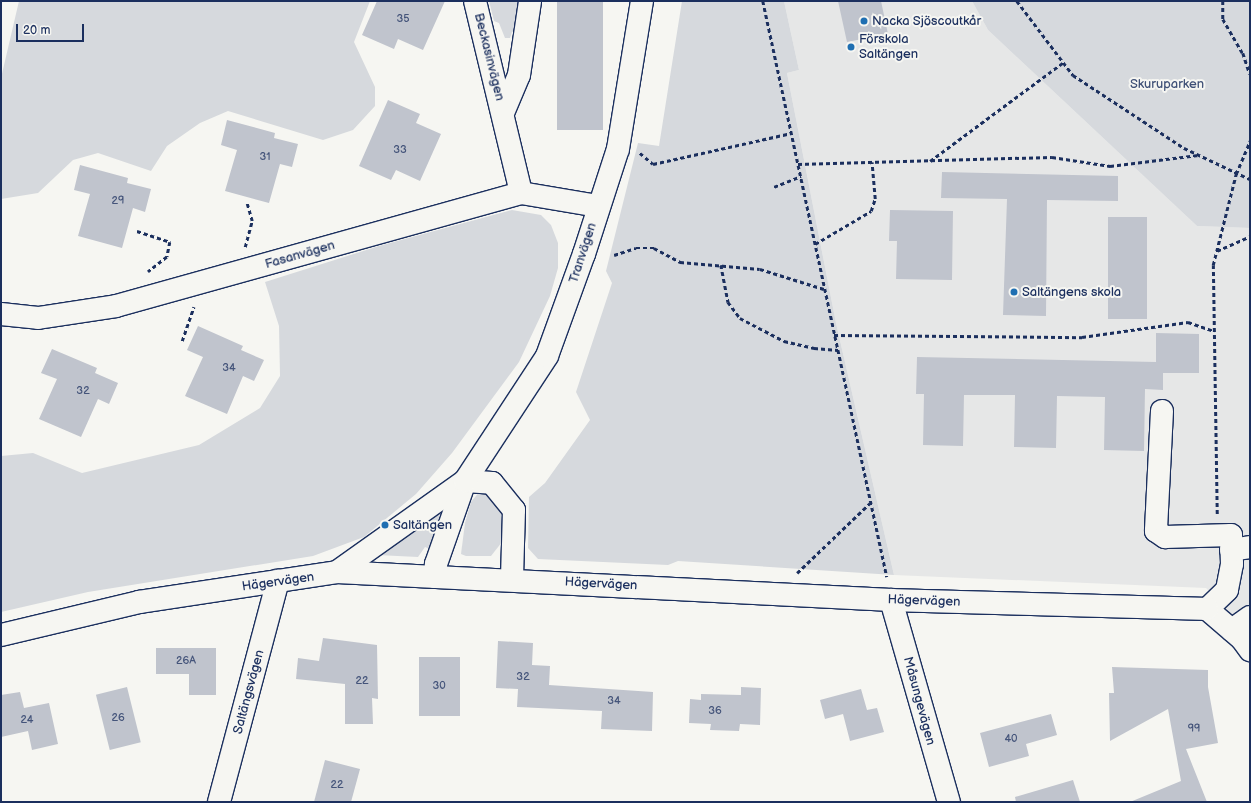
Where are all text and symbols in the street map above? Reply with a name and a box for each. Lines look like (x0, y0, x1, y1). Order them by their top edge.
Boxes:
house number: 35 (396, 12, 410, 26)
street label: Beckasinvägen (471, 12, 507, 102)
place label: Nacka Sjöscoutkår (872, 13, 981, 29)
scale bar (18, 16, 86, 42)
marker: Nacka Sjöscoutkår (859, 16, 869, 26)
text: 20 m (23, 23, 50, 38)
place label: Förskola Saltängen (859, 32, 918, 63)
marker: Förskola Saltängen (846, 42, 856, 52)
park label: Skuruparken (1130, 76, 1204, 92)
house number: 33 (393, 143, 407, 157)
house number: 31 (259, 150, 271, 164)
house number: 29 (112, 194, 124, 208)
street label: Tranvägen (566, 221, 600, 285)
street label: Fasanvägen (263, 238, 337, 272)
place label: Saltängens skola (1022, 284, 1121, 300)
marker: Saltängens skola (1009, 287, 1019, 297)
house number: 34 (222, 361, 236, 375)
house number: 32 (76, 384, 90, 398)
place label: Saltängen (393, 517, 452, 533)
marker: Saltängen (380, 520, 390, 530)
street label: Hägervägen (241, 569, 315, 595)
street label: Hägervägen (564, 574, 638, 594)
street label: Hägervägen (887, 592, 961, 610)
street label: Saltängsvägen (230, 648, 268, 736)
house number: 26A (176, 654, 196, 668)
street label: Måsungevägen (900, 655, 938, 747)
house number: 32 (516, 670, 530, 684)
house number: 22 (356, 674, 368, 688)
house number: 30 (432, 679, 446, 693)
house number: 34 (607, 694, 621, 708)
house number: 36 (708, 704, 722, 718)
house number: 26 (111, 711, 125, 725)
house number: 24 (20, 713, 34, 727)
house number: 99 (1188, 722, 1200, 736)
house number: 40 (1004, 732, 1018, 746)
house number: 22 (331, 778, 343, 792)

